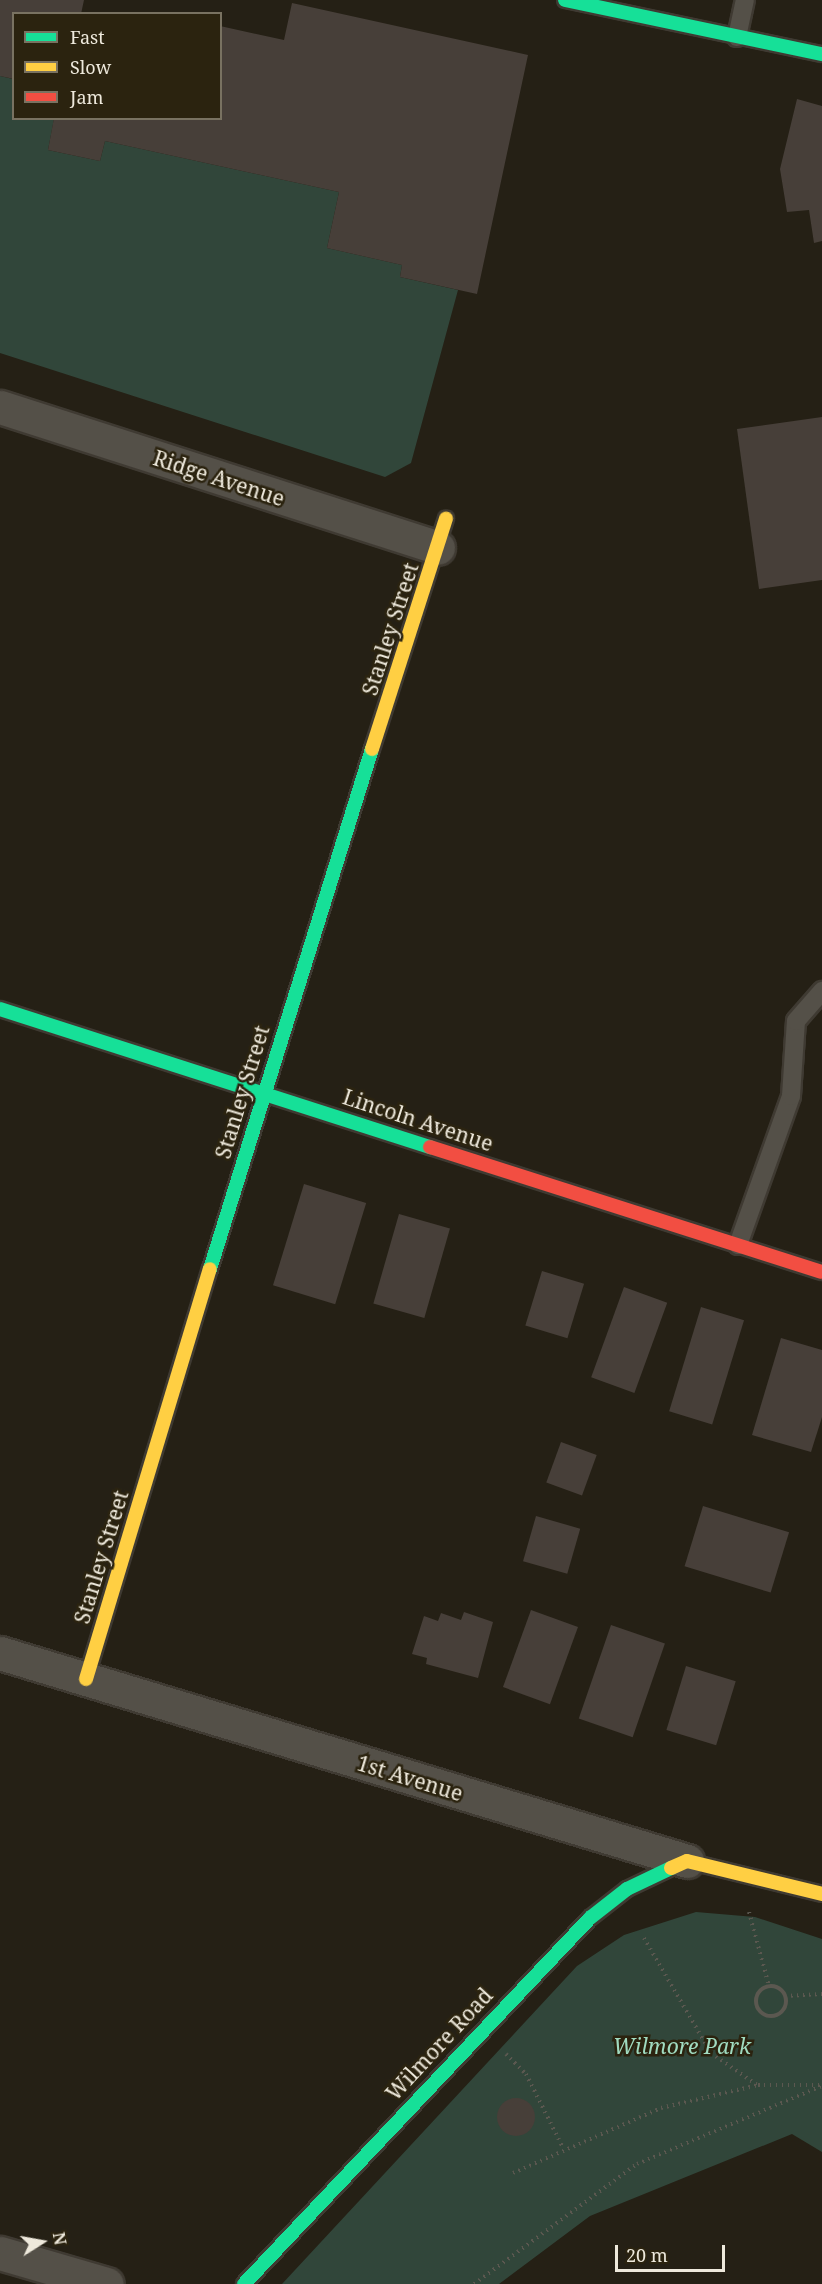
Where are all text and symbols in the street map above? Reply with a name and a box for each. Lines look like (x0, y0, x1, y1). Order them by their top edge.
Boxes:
legend (12, 12, 222, 120)
text: Fast (70, 25, 105, 49)
text: Slow (70, 55, 111, 79)
text: Jam (70, 85, 104, 109)
street label: Ridge Avenue (150, 445, 288, 511)
street label: Stanley Street (357, 560, 423, 698)
street label: Stanley Street (210, 1022, 274, 1162)
street label: Lincoln Avenue (340, 1084, 496, 1156)
street label: Stanley Street (69, 1487, 133, 1627)
street label: 1st Avenue (354, 1750, 466, 1806)
street label: Wilmore Road (381, 1983, 497, 2105)
park label: Wilmore Park (613, 2033, 751, 2059)
north arrow (12, 2212, 72, 2272)
text: N (48, 2230, 72, 2247)
scale bar (618, 2233, 728, 2271)
text: 20 m (626, 2243, 668, 2267)

